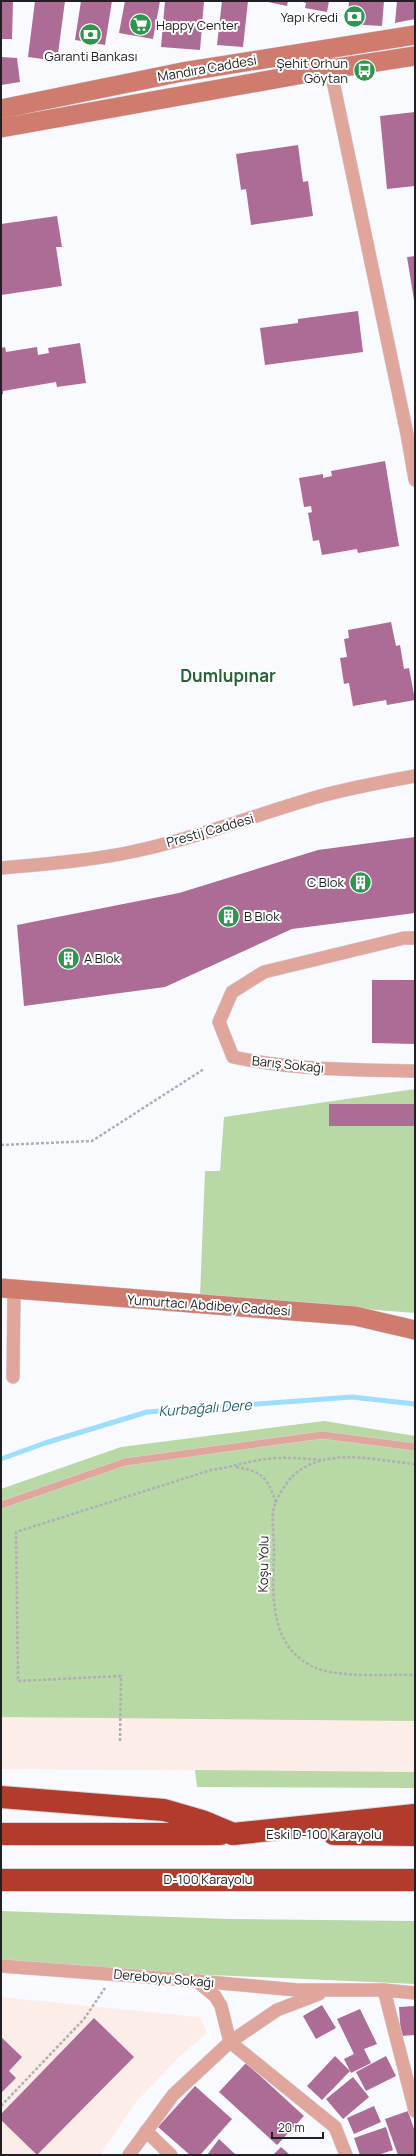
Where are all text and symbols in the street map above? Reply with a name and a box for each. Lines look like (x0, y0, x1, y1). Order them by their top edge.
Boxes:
bank icon: Yapı Kredi (341, 4, 367, 30)
place label: Yapı Kredi (281, 8, 338, 26)
supermarket icon: Happy Center (128, 12, 154, 38)
place label: Happy Center (156, 16, 239, 34)
bank icon: Garanti Bankası (78, 21, 104, 47)
place label: Garanti Bankası (44, 47, 138, 65)
street label: Mandıra Caddesi (156, 50, 258, 86)
place label: Şehit Orhun Göytan (277, 54, 348, 87)
bus stop icon: Şehit Orhun Göytan (351, 57, 377, 83)
district label: Dumlupınar (180, 664, 276, 687)
street label: Prestij Caddesi (164, 809, 256, 851)
building icon: C Blok (347, 869, 373, 895)
place label: C Blok (307, 873, 345, 891)
building icon: B Blok (216, 903, 242, 929)
place label: B Blok (244, 907, 280, 925)
building icon: A Blok (56, 945, 82, 971)
place label: A Blok (84, 949, 121, 967)
street label: Barış Sokağı (251, 1051, 325, 1077)
street label: Yumurtacı Abdibey Caddesi (127, 1290, 291, 1320)
water label: Kurbağalı Dere (158, 1395, 253, 1420)
street label: Koşu Yolu (254, 1536, 272, 1592)
street label: Eski D-100 Karayolu (266, 1825, 382, 1843)
street label: D-100 Karayolu (164, 1870, 252, 1888)
street label: Dereboyu Sokağı (113, 1965, 215, 1991)
scale bar (272, 2114, 323, 2140)
text: 20 m (278, 2119, 305, 2136)

